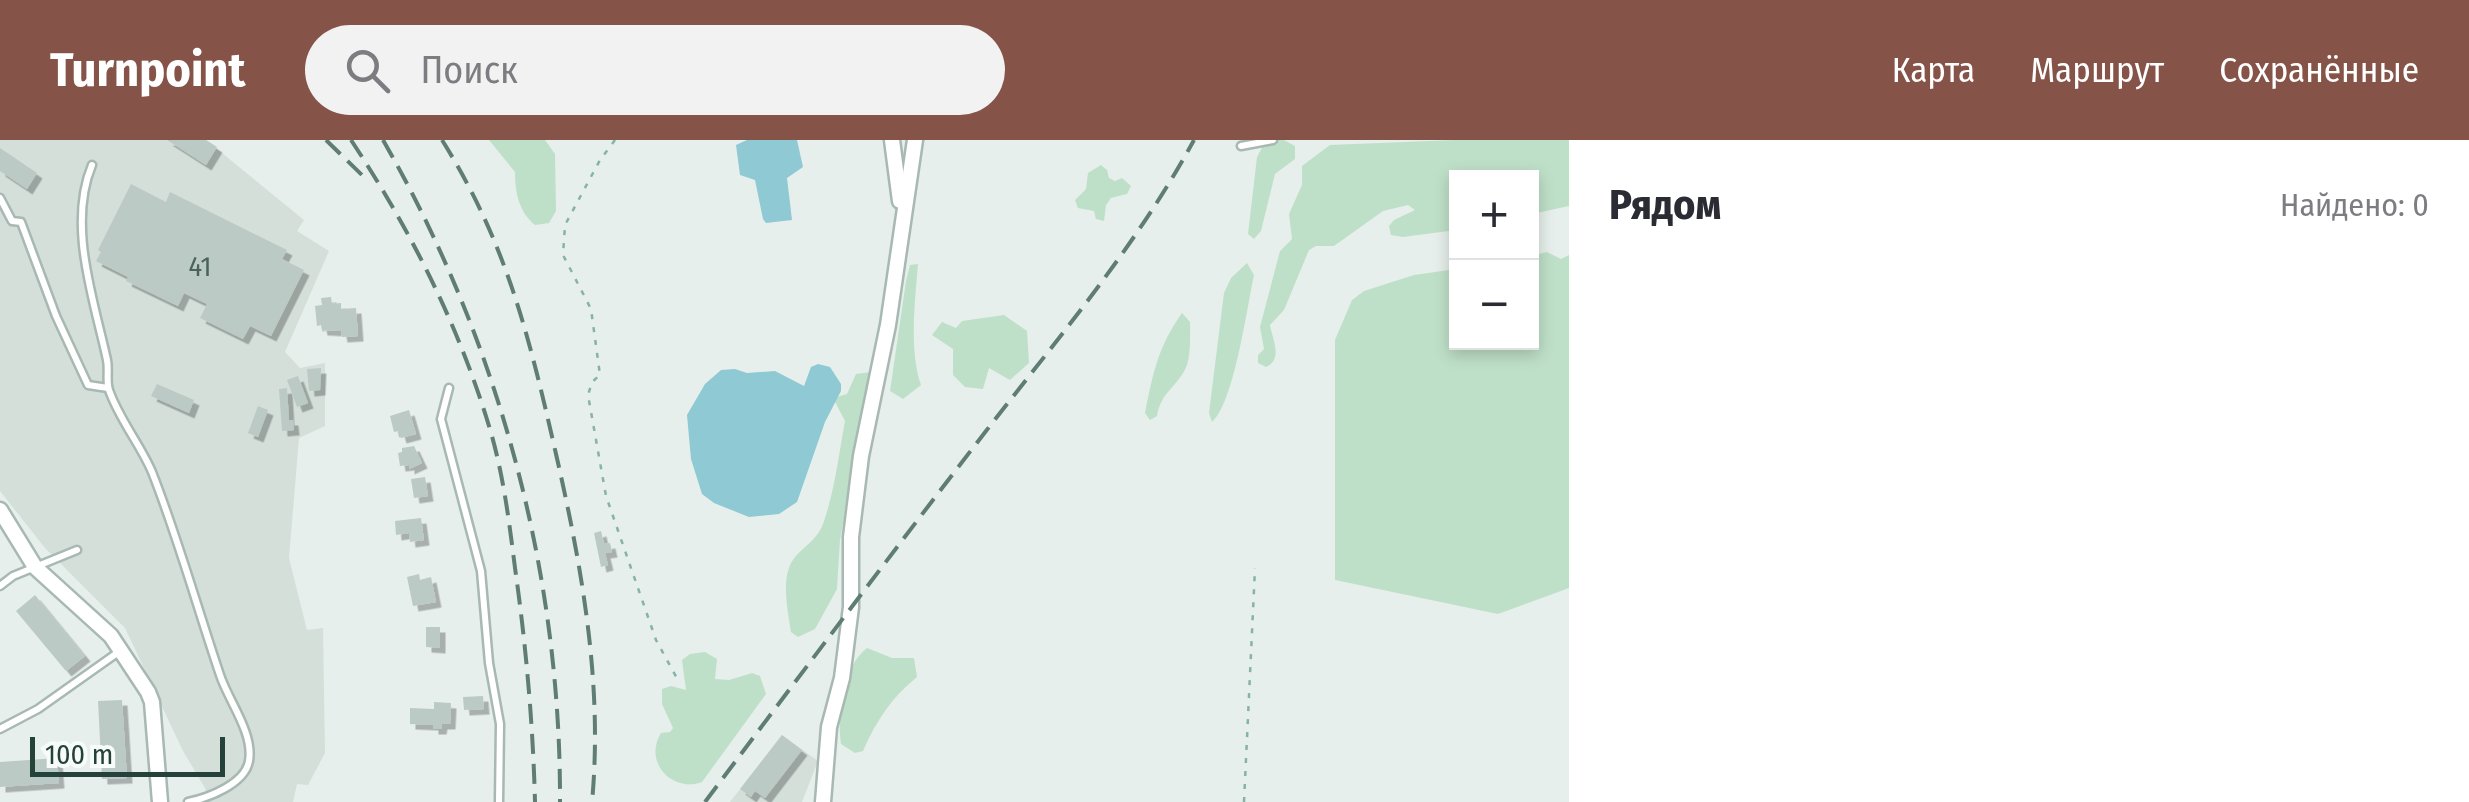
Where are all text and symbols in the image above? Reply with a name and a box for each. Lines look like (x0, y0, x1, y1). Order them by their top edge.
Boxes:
search box (305, 25, 1005, 115)
text: Turnpoint (50, 41, 245, 99)
icon: search (340, 43, 395, 98)
text: Поиск (420, 47, 518, 93)
text: Карта (1892, 49, 1975, 91)
text: Маршрут (2030, 49, 2164, 91)
text: Сохранённые (2219, 49, 2419, 91)
map controls (1449, 170, 1539, 350)
button: + (1449, 170, 1539, 260)
text: Рядом (1609, 180, 1721, 230)
text: Найдено: 0 (2280, 186, 2429, 224)
house number: 41 (189, 250, 211, 283)
button: − (1449, 260, 1539, 350)
scale bar (30, 732, 225, 776)
text: 100 m (45, 738, 113, 771)

